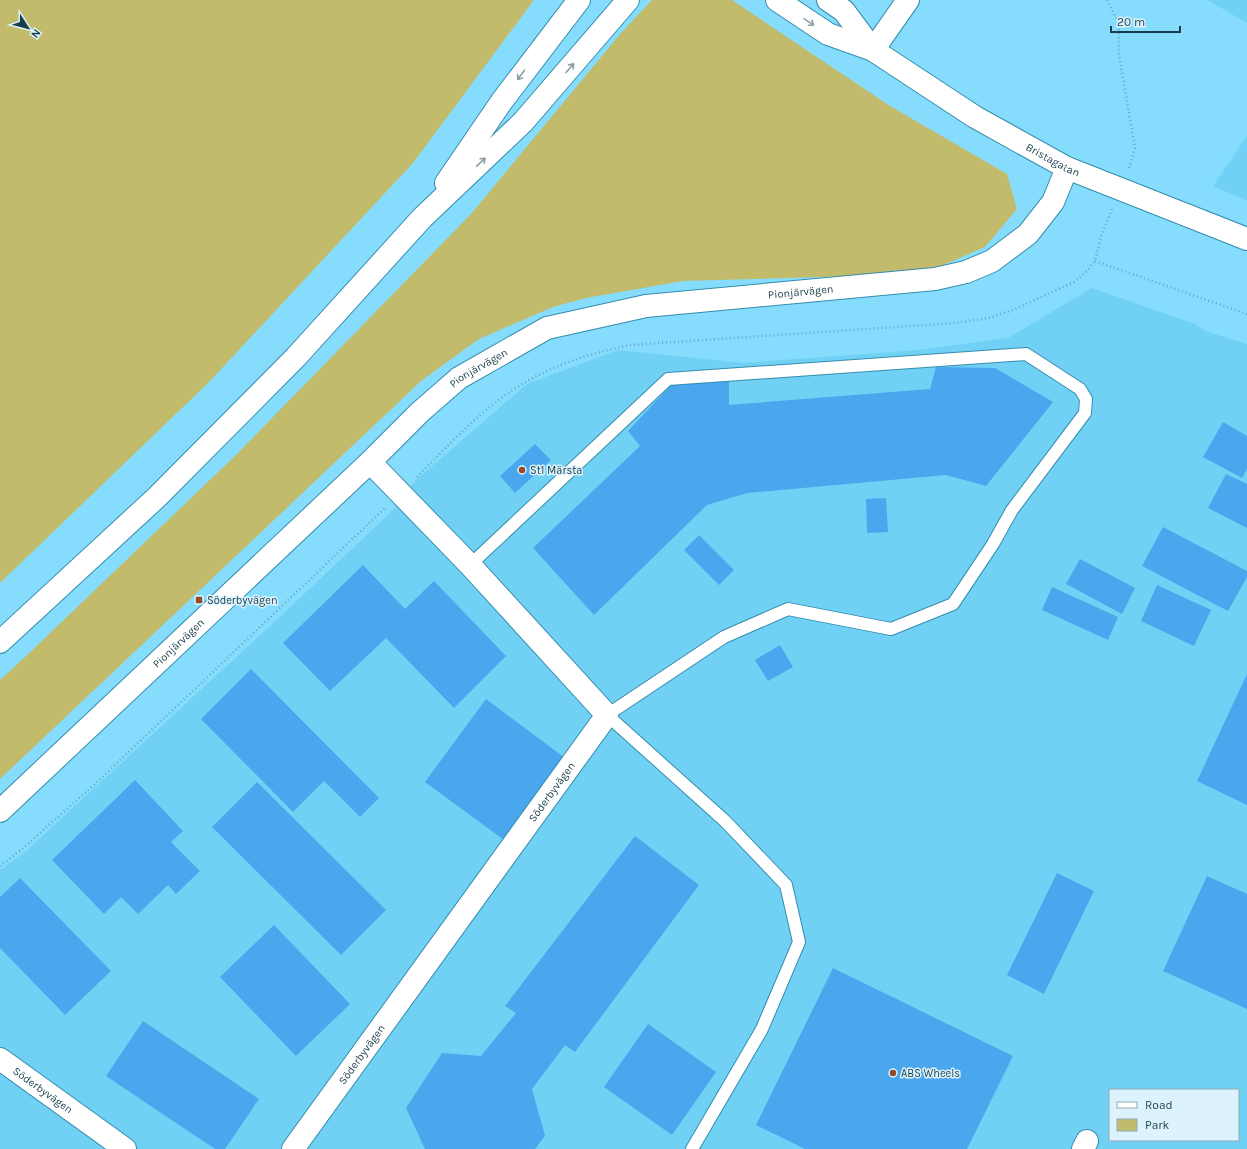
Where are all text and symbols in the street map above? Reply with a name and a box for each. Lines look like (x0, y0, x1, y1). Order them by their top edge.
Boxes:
north arrow (8, 8, 48, 48)
scale bar (1111, 8, 1180, 34)
text: 20 m (1117, 15, 1145, 29)
one-way arrow (804, 18, 815, 26)
text: N (28, 27, 43, 41)
one-way arrow (565, 63, 574, 73)
one-way arrow (517, 69, 525, 80)
street label: Bristagatan (1023, 141, 1082, 179)
one-way arrow (476, 158, 486, 167)
street label: Pionjärvägen (767, 283, 834, 302)
street label: Pionjärvägen (447, 346, 510, 390)
place label: St1 Märsta (530, 464, 582, 477)
marker: St1 Märsta (517, 465, 527, 475)
place label: Söderbyvägen (207, 594, 278, 607)
marker: Söderbyvägen (194, 595, 204, 605)
street label: Pionjärvägen (150, 616, 207, 671)
street label: Söderbyvägen (526, 760, 578, 824)
street label: Söderbyvägen (336, 1022, 388, 1087)
street label: Söderbyvägen (10, 1064, 75, 1116)
place label: ABS Wheels (901, 1067, 960, 1080)
marker: ABS Wheels (888, 1068, 898, 1078)
legend (1109, 1089, 1239, 1141)
text: Road (1145, 1098, 1173, 1112)
text: Park (1145, 1118, 1170, 1132)

